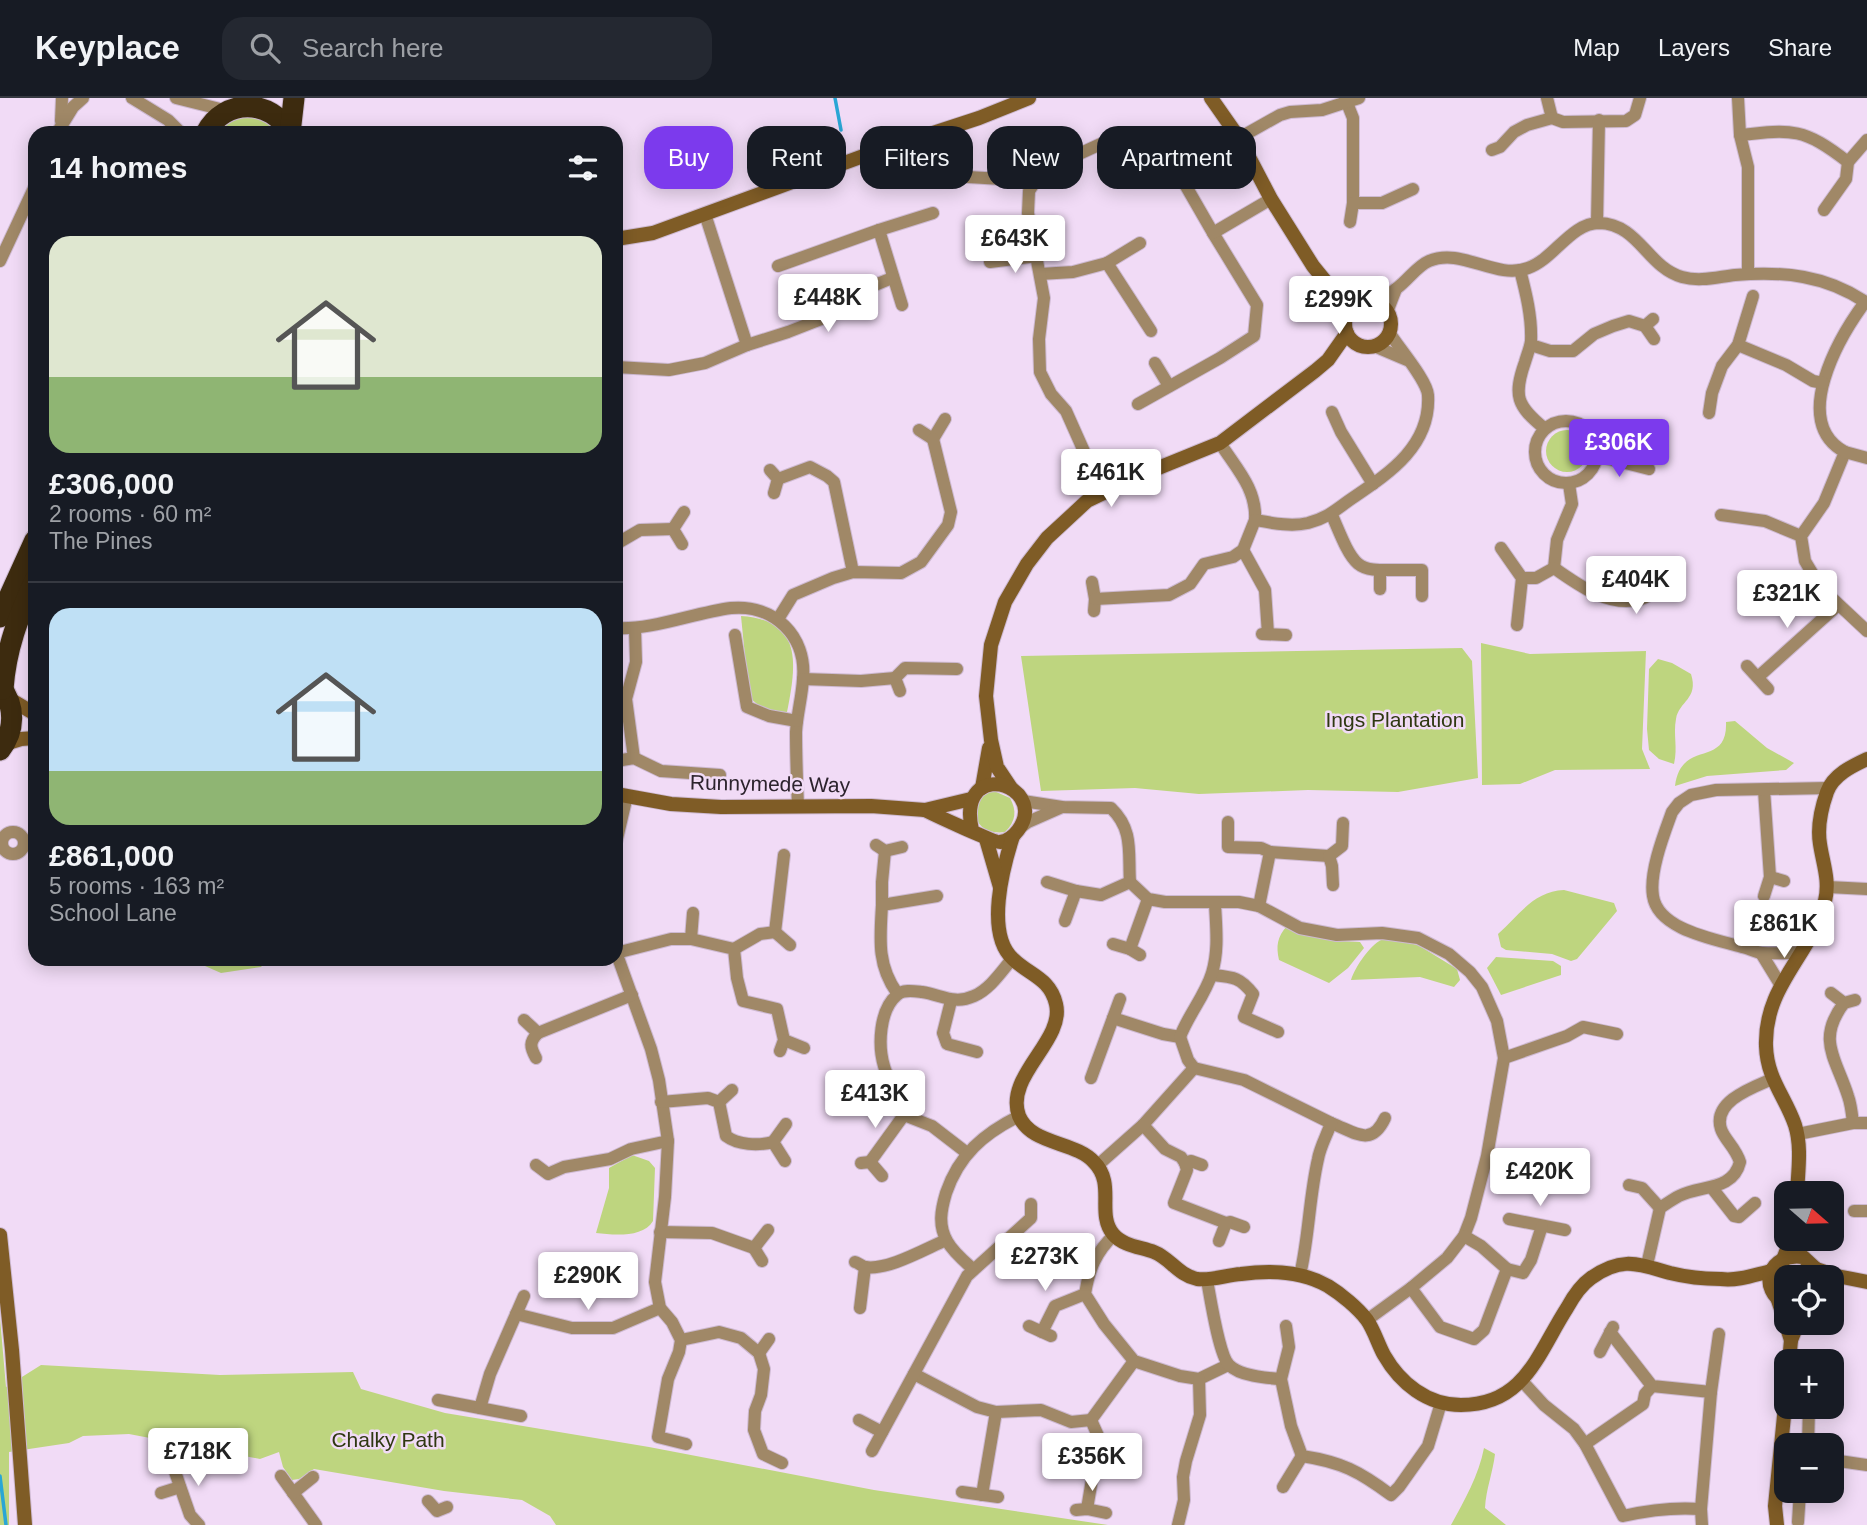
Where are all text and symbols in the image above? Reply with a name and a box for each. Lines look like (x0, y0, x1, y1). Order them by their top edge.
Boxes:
search box (222, 17, 712, 80)
text: Keyplace (35, 29, 180, 66)
icon: search (246, 29, 284, 67)
text: Search here (302, 33, 444, 63)
text: Map (1573, 34, 1620, 61)
text: Layers (1658, 34, 1730, 61)
text: Share (1768, 34, 1832, 61)
chip: Buy (644, 126, 733, 189)
chip: Rent (747, 126, 846, 189)
chip: Filters (860, 126, 973, 189)
chip: New (987, 126, 1083, 189)
chip: Apartment (1097, 126, 1256, 189)
icon: filters (564, 149, 602, 187)
text: 14 homes (49, 151, 187, 184)
pin: £643K (966, 216, 1064, 275)
text: £643K (981, 225, 1049, 251)
pin: £448K (779, 274, 877, 334)
pin: £299K (1290, 276, 1388, 336)
icon: home (263, 282, 389, 408)
text: £448K (794, 284, 862, 310)
text: £299K (1305, 286, 1373, 312)
pin: £306K (1570, 420, 1668, 479)
text: £306K (1585, 429, 1653, 455)
pin: £461K (1062, 450, 1160, 509)
text: £461K (1077, 459, 1145, 485)
text: £306,000 (49, 467, 174, 500)
text: 2 rooms · 60 m² (49, 501, 211, 527)
text: The Pines (49, 528, 153, 554)
pin: £404K (1587, 556, 1685, 616)
text: £404K (1602, 566, 1670, 592)
pin: £321K (1738, 570, 1836, 630)
text: £321K (1753, 580, 1821, 606)
icon: home (263, 654, 389, 780)
park label: Ings Plantation (1326, 708, 1464, 731)
street label: Runnymede Way (690, 771, 851, 796)
text: £861,000 (49, 839, 174, 872)
text: 5 rooms · 163 m² (49, 873, 224, 899)
text: School Lane (49, 900, 177, 926)
pin: £861K (1735, 900, 1833, 960)
text: £861K (1750, 910, 1818, 936)
pin: £413K (826, 1070, 924, 1130)
text: £413K (841, 1080, 909, 1106)
pin: £420K (1491, 1148, 1589, 1208)
text: £420K (1506, 1158, 1574, 1184)
north arrow (1774, 1181, 1844, 1251)
map controls (1774, 1181, 1844, 1503)
pin: £273K (996, 1234, 1094, 1293)
text: £273K (1011, 1243, 1079, 1269)
pin: £290K (539, 1252, 637, 1312)
text: £290K (554, 1262, 622, 1288)
button: locate (1774, 1265, 1844, 1335)
button: + (1774, 1349, 1844, 1419)
pin: £718K (149, 1428, 247, 1488)
park label: Chalky Path (331, 1428, 445, 1451)
button: − (1774, 1433, 1844, 1503)
pin: £356K (1043, 1434, 1141, 1493)
text: £718K (164, 1438, 232, 1464)
text: £356K (1058, 1443, 1126, 1469)

